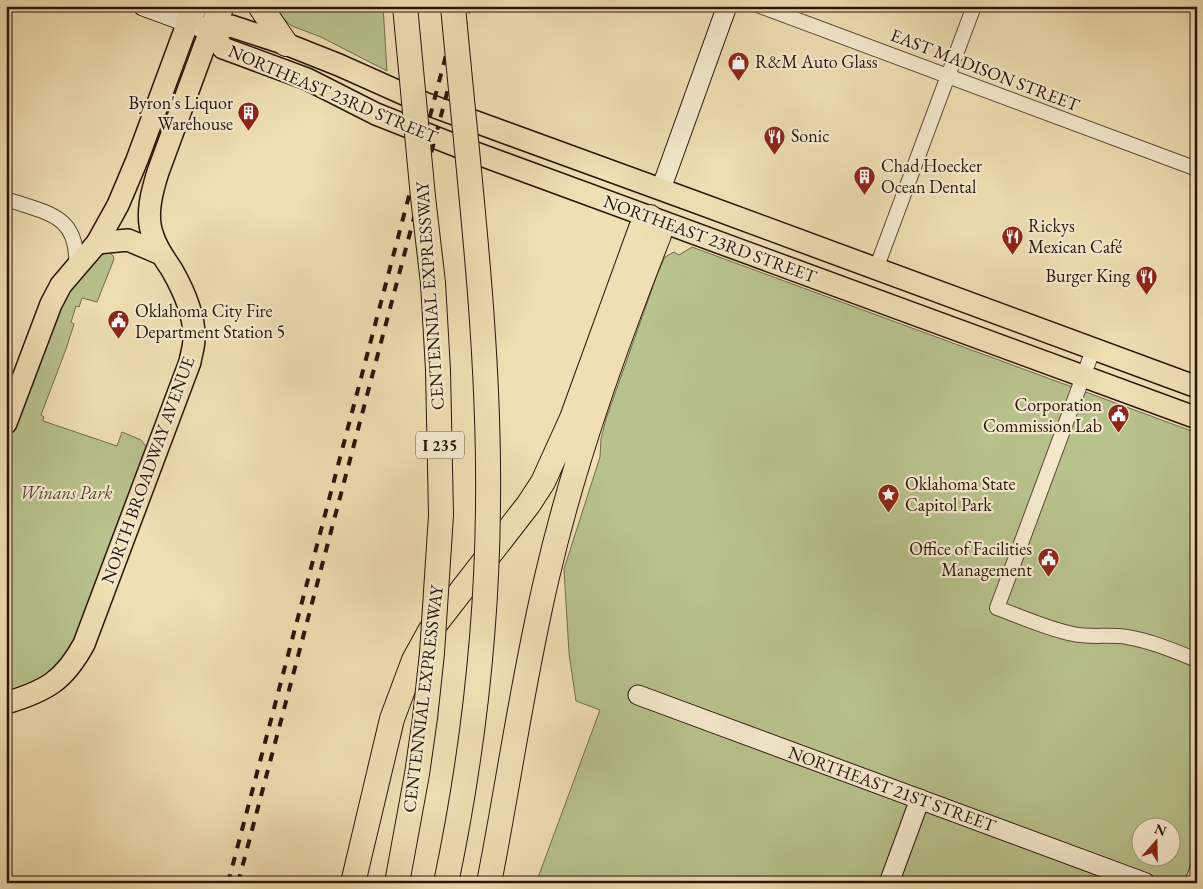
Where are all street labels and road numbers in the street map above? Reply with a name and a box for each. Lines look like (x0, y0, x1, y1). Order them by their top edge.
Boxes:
street label: EAST MADISON STREET (887, 23, 1084, 117)
street label: NORTHEAST 23RD STREET (225, 39, 442, 148)
street label: CENTENNIAL EXPRESSWAY (410, 180, 449, 411)
street label: NORTHEAST 23RD STREET (600, 189, 821, 288)
street label: NORTH BROADWAY AVENUE (96, 353, 199, 587)
road number: I 235 (416, 432, 464, 458)
street label: CENTENNIAL EXPRESSWAY (397, 582, 448, 814)
street label: NORTHEAST 21ST STREET (785, 740, 1000, 837)

